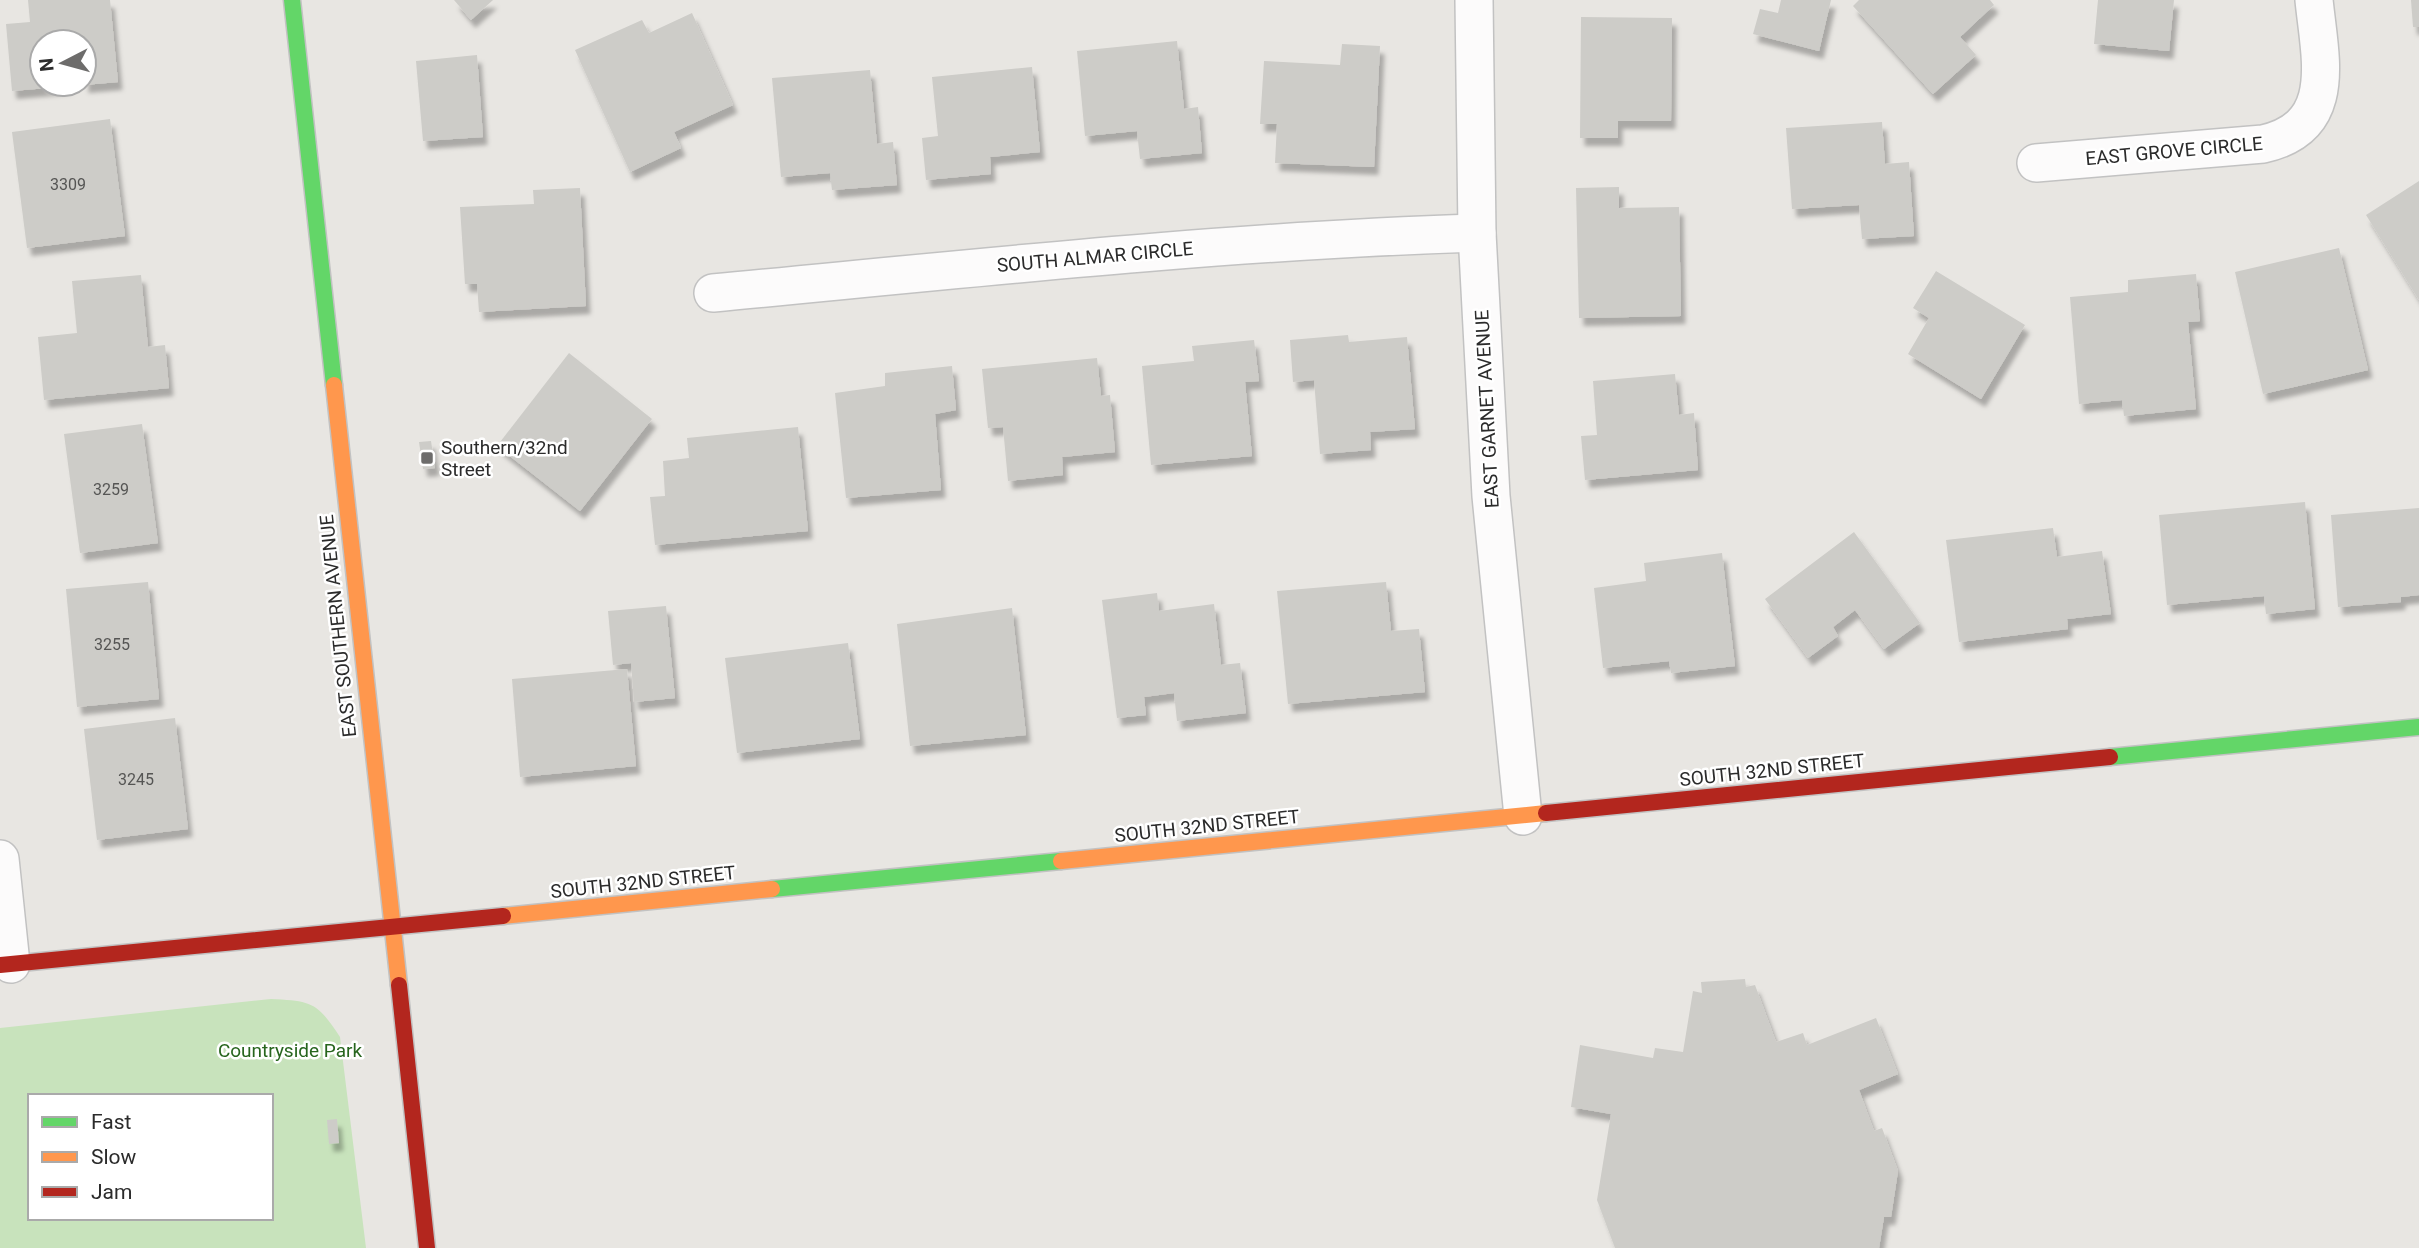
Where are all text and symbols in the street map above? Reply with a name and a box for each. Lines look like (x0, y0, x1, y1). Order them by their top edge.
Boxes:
north arrow (28, 28, 98, 98)
text: N (34, 57, 59, 73)
street label: EAST GROVE CIRCLE (2084, 132, 2264, 170)
house number: 3309 (50, 175, 86, 194)
street label: SOUTH ALMAR CIRCLE (996, 237, 1194, 277)
street label: EAST GARNET AVENUE (1470, 309, 1504, 509)
place label: Southern/32nd Street (441, 436, 568, 481)
marker: Southern/32nd Street (419, 450, 435, 466)
house number: 3259 (93, 480, 129, 499)
street label: EAST SOUTHERN AVENUE (315, 513, 361, 738)
house number: 3255 (94, 635, 130, 654)
street label: SOUTH 32ND STREET (1678, 749, 1866, 791)
house number: 3245 (118, 770, 154, 789)
street label: SOUTH 32ND STREET (1113, 805, 1301, 847)
street label: SOUTH 32ND STREET (549, 861, 737, 903)
park label: Countryside Park (218, 1039, 362, 1062)
legend (28, 1094, 273, 1220)
text: Fast (91, 1110, 132, 1134)
text: Slow (91, 1145, 137, 1169)
text: Jam (91, 1180, 132, 1204)

